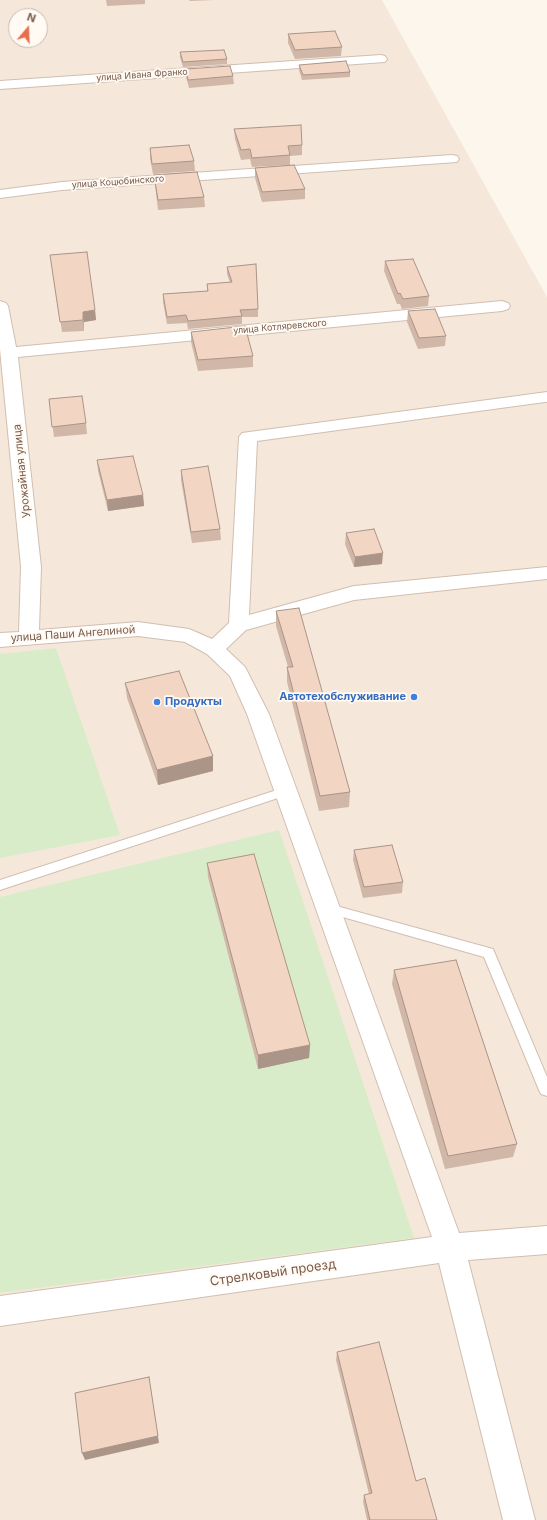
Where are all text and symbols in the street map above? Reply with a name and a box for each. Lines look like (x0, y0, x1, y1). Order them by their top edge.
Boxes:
north arrow (8, 8, 48, 48)
text: N (25, 10, 38, 26)
street label: улица Ивана Франко (96, 66, 188, 84)
street label: улица Коцюбинского (71, 173, 165, 191)
street label: улица Котляревского (233, 318, 327, 336)
street label: Урожайная улица (11, 423, 33, 519)
street label: улица Паши Ангелиной (10, 623, 136, 645)
place label: Автотехобслуживание (279, 690, 406, 704)
marker: Автотехобслуживание (409, 692, 419, 702)
place label: Продукты (165, 695, 222, 709)
marker: Продукты (152, 697, 162, 707)
street label: Стрелковый проезд (209, 1256, 337, 1290)

